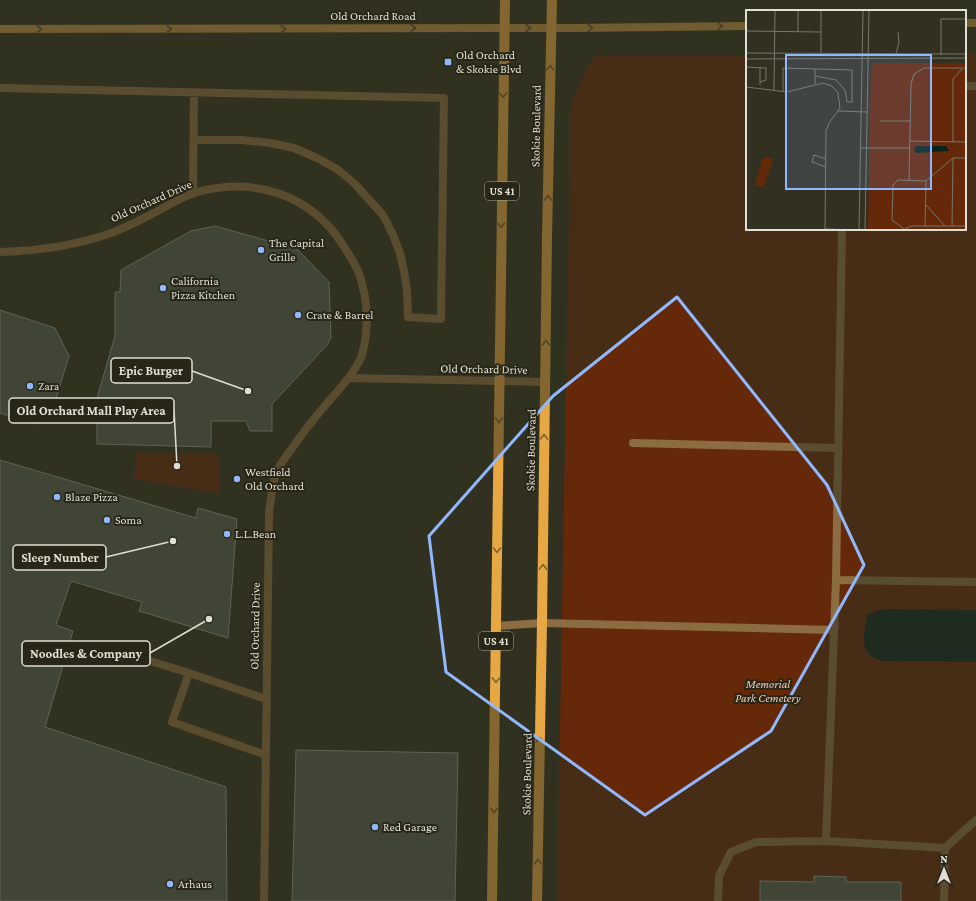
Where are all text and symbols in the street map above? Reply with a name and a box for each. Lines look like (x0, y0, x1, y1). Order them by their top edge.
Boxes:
street label: Old Orchard Road (330, 9, 416, 23)
inset map (746, 10, 966, 230)
one-way arrow (717, 22, 723, 30)
one-way arrow (410, 24, 416, 32)
one-way arrow (525, 24, 531, 32)
one-way arrow (587, 24, 593, 32)
one-way arrow (36, 25, 42, 33)
one-way arrow (166, 25, 172, 33)
one-way arrow (280, 25, 286, 33)
place label: Old Orchard & Skokie Blvd (456, 48, 522, 76)
marker: Old Orchard & Skokie Blvd (443, 57, 453, 67)
one-way arrow (546, 65, 554, 71)
street label: Skokie Boulevard (528, 84, 544, 167)
one-way arrow (499, 92, 507, 98)
street label: Old Orchard Drive (108, 177, 194, 225)
road number: US 41 (485, 182, 519, 200)
one-way arrow (544, 195, 552, 201)
one-way arrow (497, 222, 506, 228)
place label: The Capital Grille (269, 236, 324, 264)
marker: The Capital Grille (256, 245, 266, 255)
place label: California Pizza Kitchen (171, 274, 236, 302)
marker: California Pizza Kitchen (158, 283, 168, 293)
place label: Crate & Barrel (306, 308, 374, 322)
marker: Crate & Barrel (293, 310, 303, 320)
one-way arrow (542, 340, 550, 346)
callout: Epic Burger (111, 358, 192, 383)
street label: Old Orchard Drive (440, 361, 528, 377)
text: Epic Burger (119, 363, 184, 378)
place label: Zara (38, 379, 60, 393)
marker: Zara (25, 381, 35, 391)
callout: Old Orchard Mall Play Area (9, 398, 174, 423)
text: Old Orchard Mall Play Area (16, 403, 166, 418)
street label: Skokie Boulevard (523, 408, 539, 491)
one-way arrow (495, 417, 503, 423)
one-way arrow (540, 434, 548, 440)
place label: Westfield Old Orchard (245, 465, 305, 493)
marker: Westfield Old Orchard (232, 474, 242, 484)
place label: Blaze Pizza (65, 490, 118, 504)
marker: Blaze Pizza (52, 492, 62, 502)
place label: Soma (115, 513, 142, 527)
marker: Soma (102, 515, 112, 525)
place label: L.L.Bean (235, 527, 277, 541)
marker: L.L.Bean (222, 529, 232, 539)
callout: Sleep Number (13, 545, 106, 570)
one-way arrow (493, 547, 501, 553)
text: Sleep Number (21, 550, 100, 565)
one-way arrow (539, 564, 547, 570)
street label: Old Orchard Drive (247, 582, 263, 670)
road number: US 41 (479, 632, 513, 650)
callout: Noodles & Company (22, 641, 150, 666)
text: Noodles & Company (30, 646, 143, 661)
one-way arrow (492, 677, 500, 683)
park label: Memorial Park Cemetery (735, 677, 801, 705)
street label: Skokie Boulevard (519, 732, 535, 815)
one-way arrow (536, 737, 544, 743)
one-way arrow (490, 807, 498, 813)
place label: Red Garage (383, 820, 437, 834)
marker: Red Garage (370, 822, 380, 832)
north arrow (924, 849, 964, 889)
text: N (940, 853, 948, 865)
one-way arrow (533, 859, 542, 865)
place label: Arhaus (178, 877, 212, 891)
marker: Arhaus (165, 879, 175, 889)

